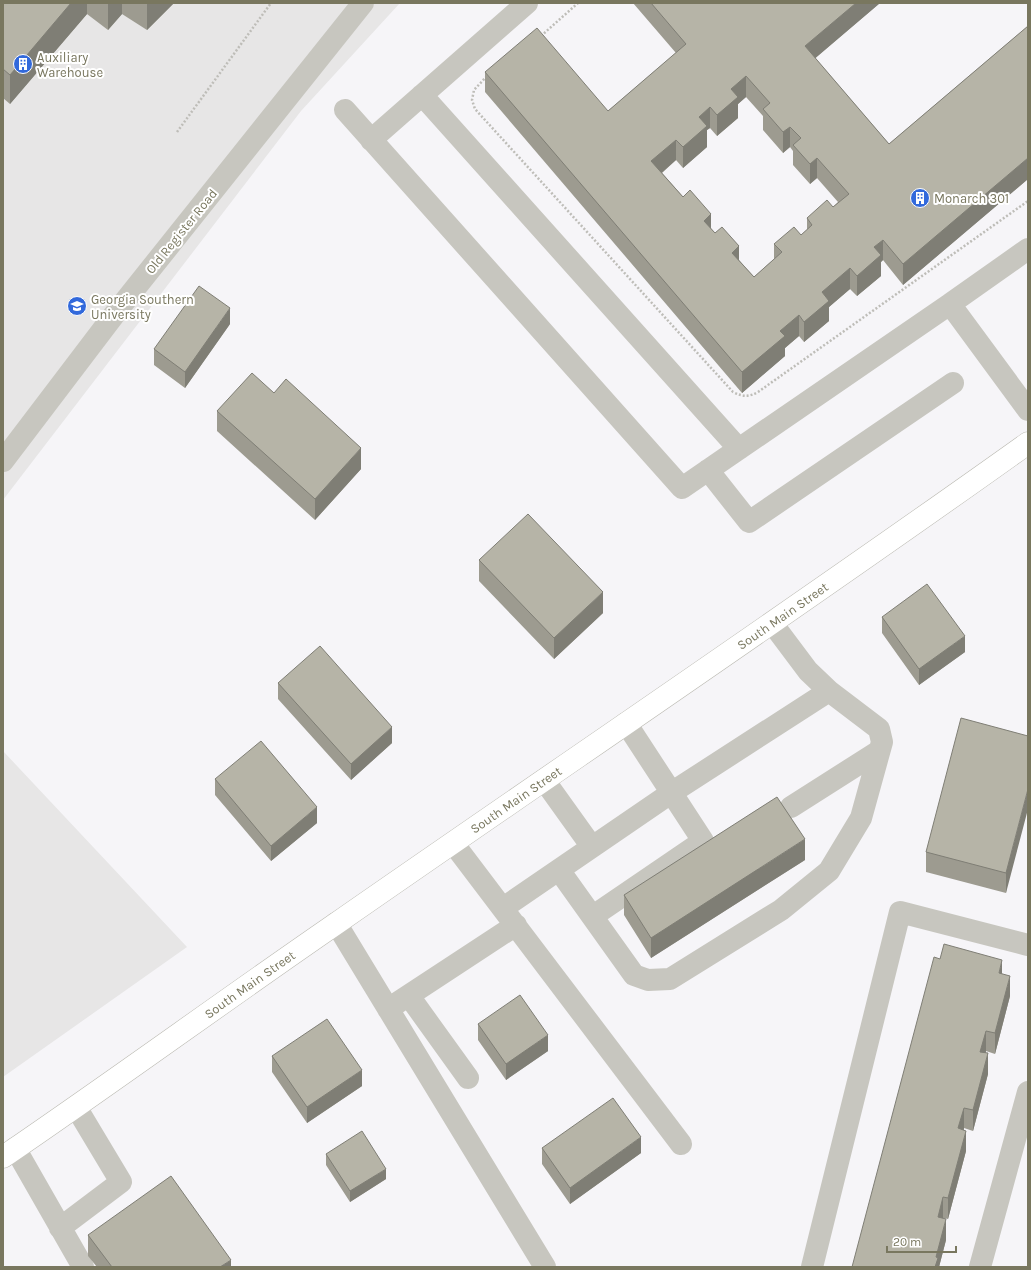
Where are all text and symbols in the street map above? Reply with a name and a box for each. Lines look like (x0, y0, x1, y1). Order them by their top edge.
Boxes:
place label: Auxiliary Warehouse (37, 50, 103, 80)
building icon: Auxiliary Warehouse (12, 53, 34, 75)
street label: Old Register Road (143, 186, 220, 277)
building icon: Monarch 301 (909, 187, 931, 209)
place label: Monarch 301 (934, 191, 1009, 206)
place label: Georgia Southern University (91, 292, 194, 322)
school or university icon: Georgia Southern University (66, 295, 88, 317)
street label: South Main Street (734, 579, 831, 653)
street label: South Main Street (467, 763, 564, 837)
street label: South Main Street (201, 947, 298, 1022)
scale bar (887, 1228, 956, 1254)
text: 20 m (893, 1235, 921, 1249)

